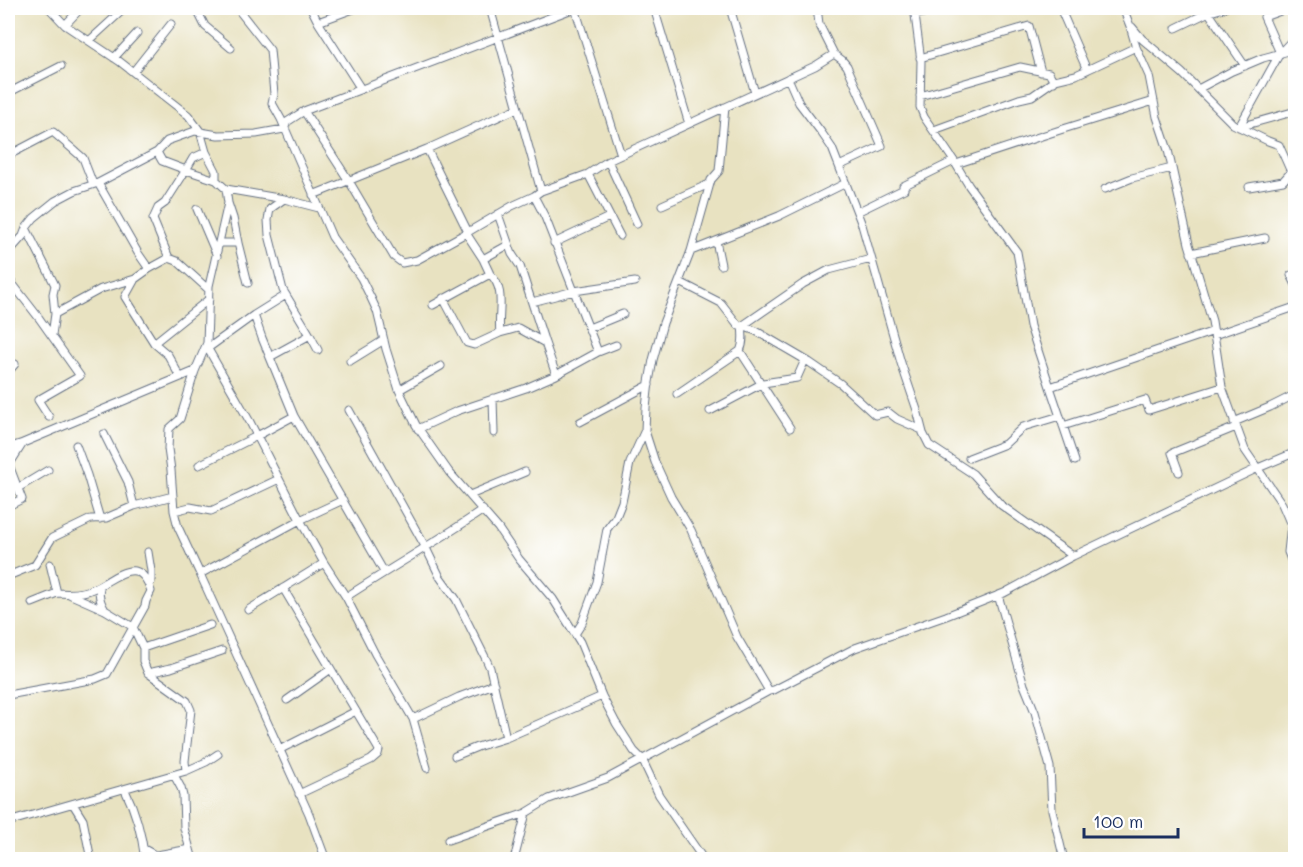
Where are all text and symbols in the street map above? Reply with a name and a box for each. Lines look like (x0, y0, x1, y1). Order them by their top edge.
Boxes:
scale bar (1084, 801, 1178, 839)
text: 100 m (1093, 809, 1143, 833)

